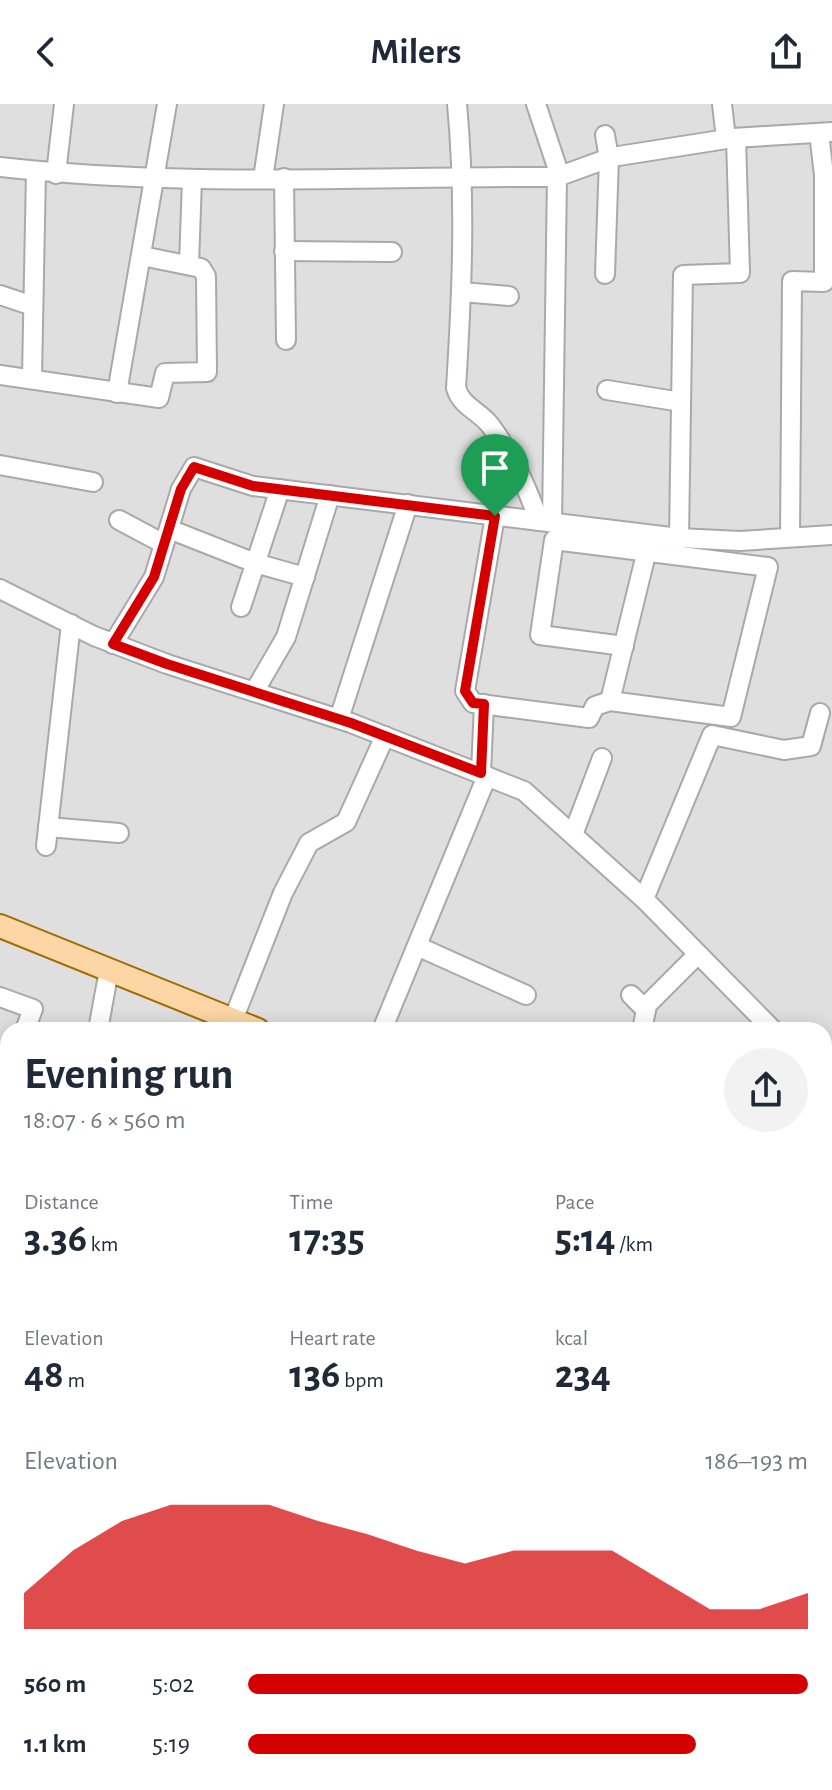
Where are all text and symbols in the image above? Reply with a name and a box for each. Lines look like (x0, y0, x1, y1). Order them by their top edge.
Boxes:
icon: back (24, 30, 68, 74)
icon: share (764, 30, 808, 74)
text: Milers (371, 34, 461, 70)
pin (461, 434, 529, 516)
icon: arrive (473, 446, 517, 490)
button: share (724, 1048, 808, 1132)
text: Evening run (24, 1053, 233, 1097)
text: 18:07 · 6 × 560 m (24, 1107, 186, 1133)
text: Distance (24, 1191, 99, 1213)
text: Time (289, 1191, 333, 1213)
text: Pace (555, 1191, 594, 1213)
text: 3.36 (24, 1219, 87, 1259)
text: 17:35 (289, 1219, 365, 1259)
text: 5:14 (555, 1219, 616, 1259)
text: km (87, 1233, 118, 1255)
text: /km (616, 1233, 653, 1255)
text: Elevation (24, 1327, 104, 1349)
text: Heart rate (289, 1327, 376, 1349)
text: kcal (555, 1327, 588, 1349)
text: 48 (24, 1355, 64, 1395)
text: 136 (289, 1355, 340, 1395)
text: 234 (555, 1355, 611, 1395)
text: m (64, 1369, 85, 1391)
text: bpm (340, 1369, 384, 1391)
text: Elevation (24, 1448, 118, 1474)
text: 186–193 m (705, 1448, 808, 1474)
text: 560 m (24, 1671, 86, 1697)
text: 5:02 (152, 1671, 194, 1697)
text: 1.1 km (24, 1731, 86, 1757)
text: 5:19 (152, 1731, 190, 1757)

